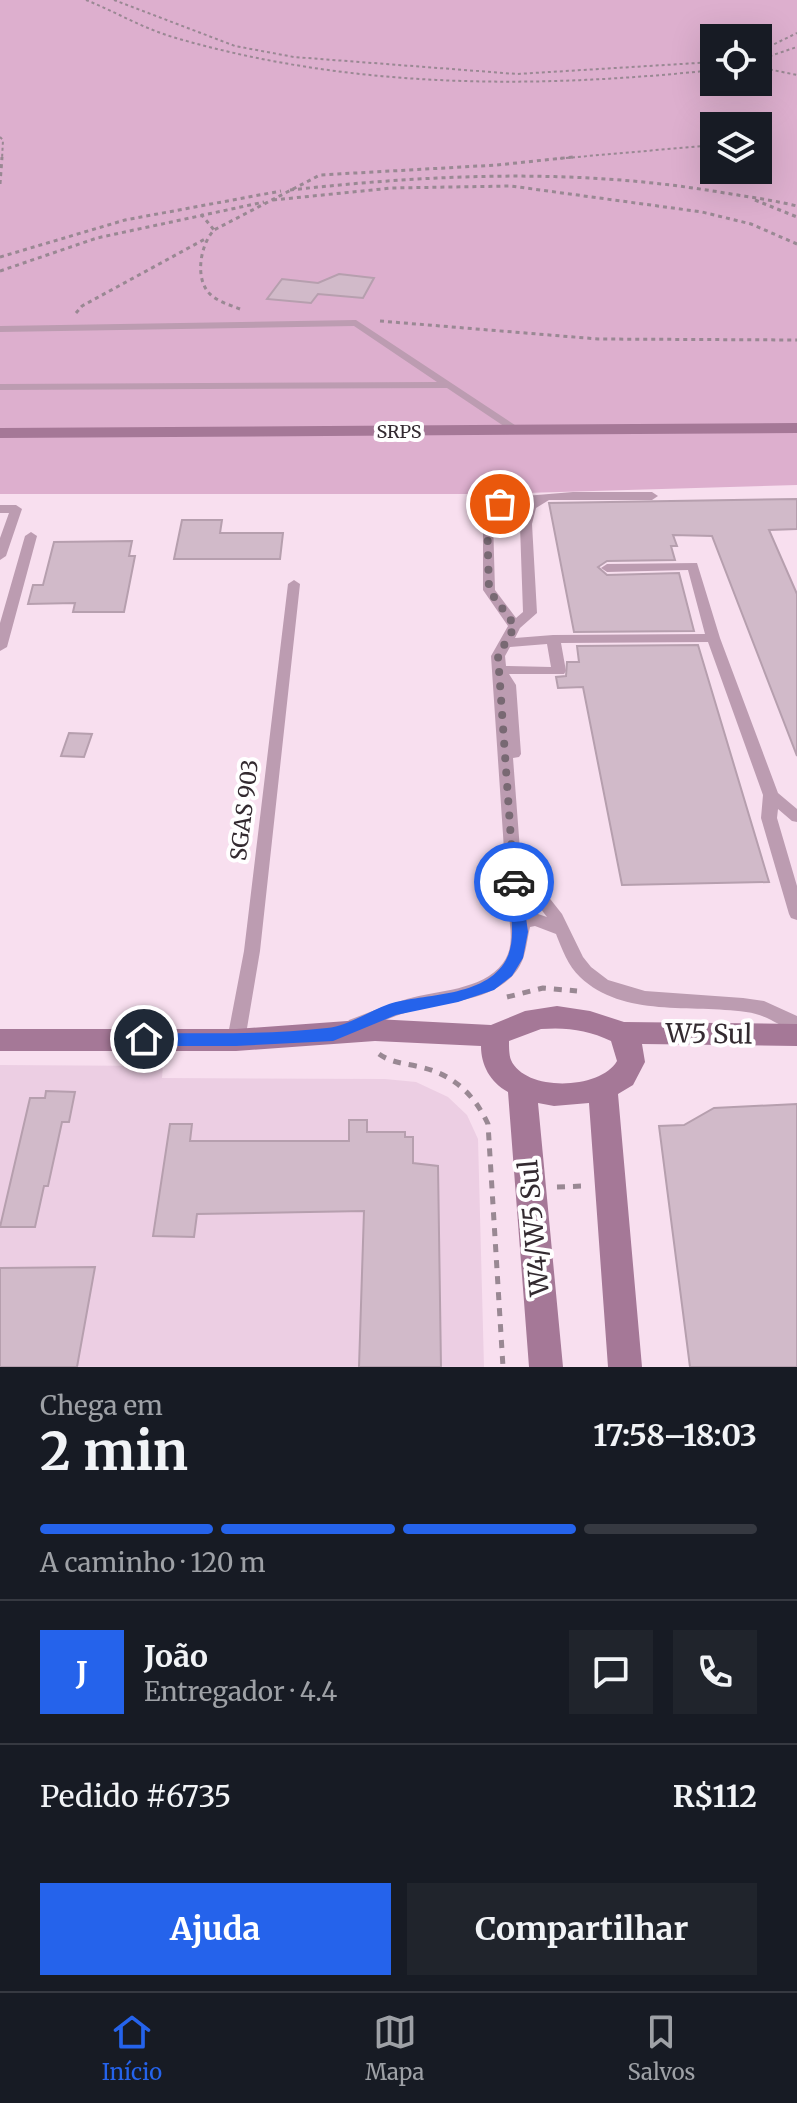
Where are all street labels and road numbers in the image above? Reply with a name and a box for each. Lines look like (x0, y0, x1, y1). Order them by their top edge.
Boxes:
street label: SRPS (376, 420, 422, 443)
street label: SGAS 903 (224, 758, 264, 862)
street label: W5 Sul (664, 1016, 753, 1051)
street label: W4/W5 Sul (511, 1159, 556, 1298)

